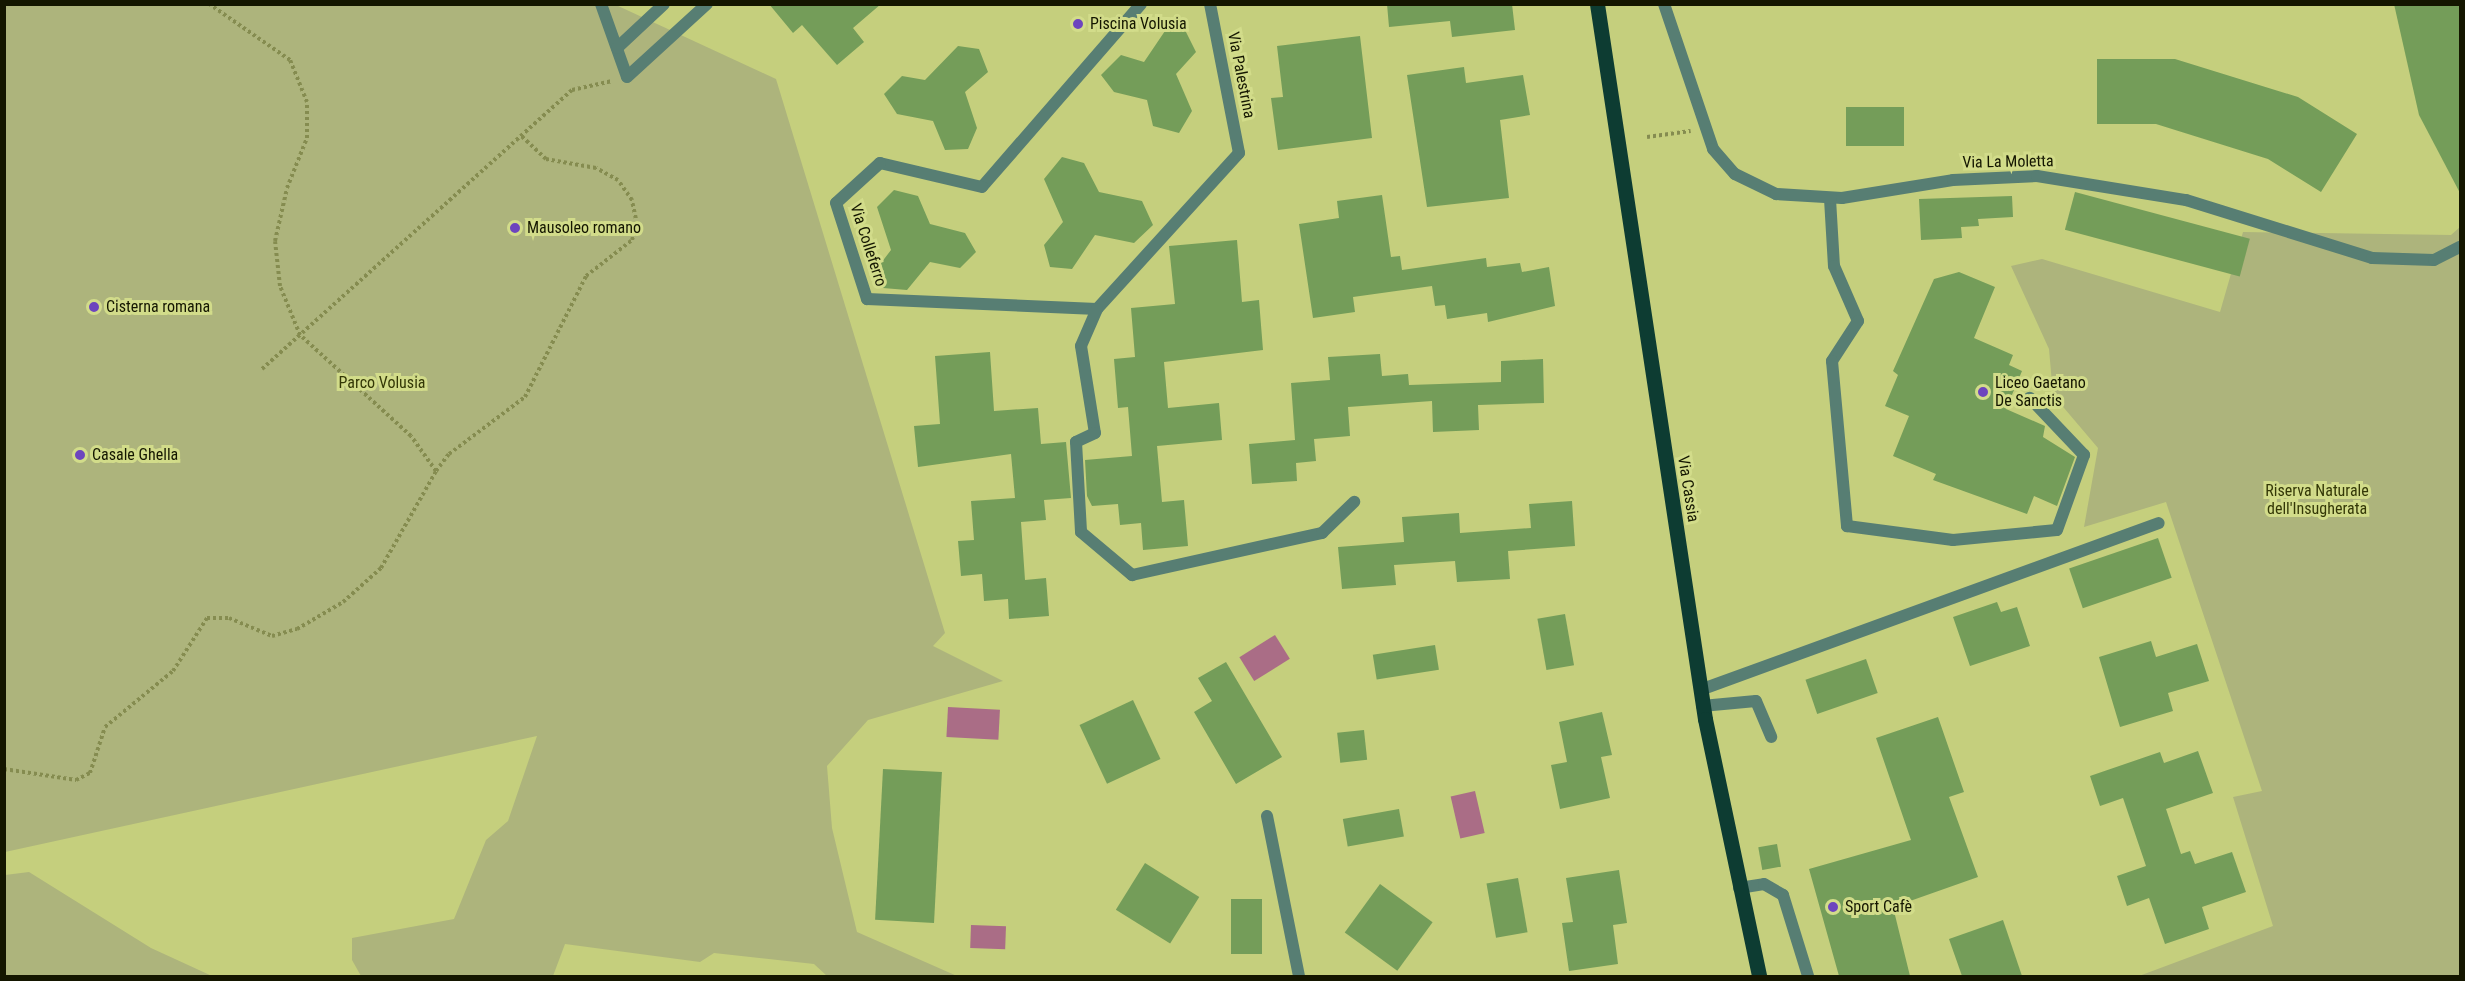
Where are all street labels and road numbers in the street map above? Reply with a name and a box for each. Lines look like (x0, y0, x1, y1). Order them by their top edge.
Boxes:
street label: Via Palestrina (1223, 30, 1259, 120)
street label: Via La Moletta (1962, 152, 2054, 172)
street label: Via Colleferro (846, 201, 890, 289)
street label: Via Cassia (1673, 455, 1703, 523)

